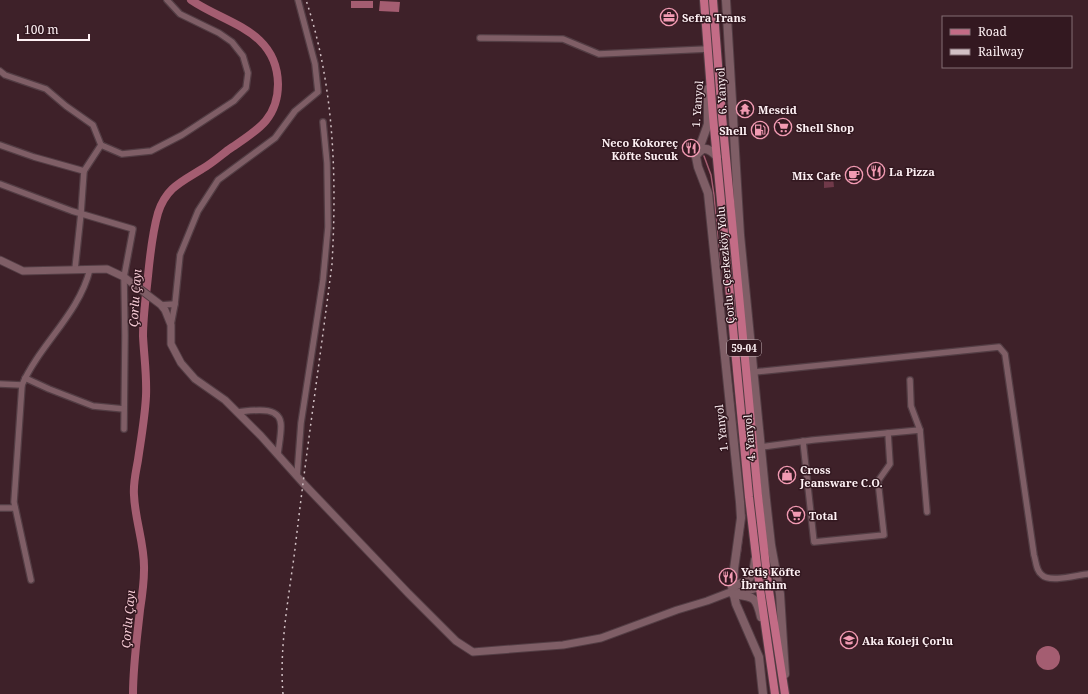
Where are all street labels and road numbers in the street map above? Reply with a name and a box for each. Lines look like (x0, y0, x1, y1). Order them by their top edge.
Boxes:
street label: 6. Yanyol (712, 67, 730, 115)
street label: 1. Yanyol (688, 79, 706, 128)
street label: Çorlu - Çerkezköy Yolu (712, 206, 738, 324)
road number: 59-04 (727, 340, 761, 356)
street label: 1. Yanyol (711, 403, 731, 452)
street label: 4. Yanyol (739, 413, 759, 462)

